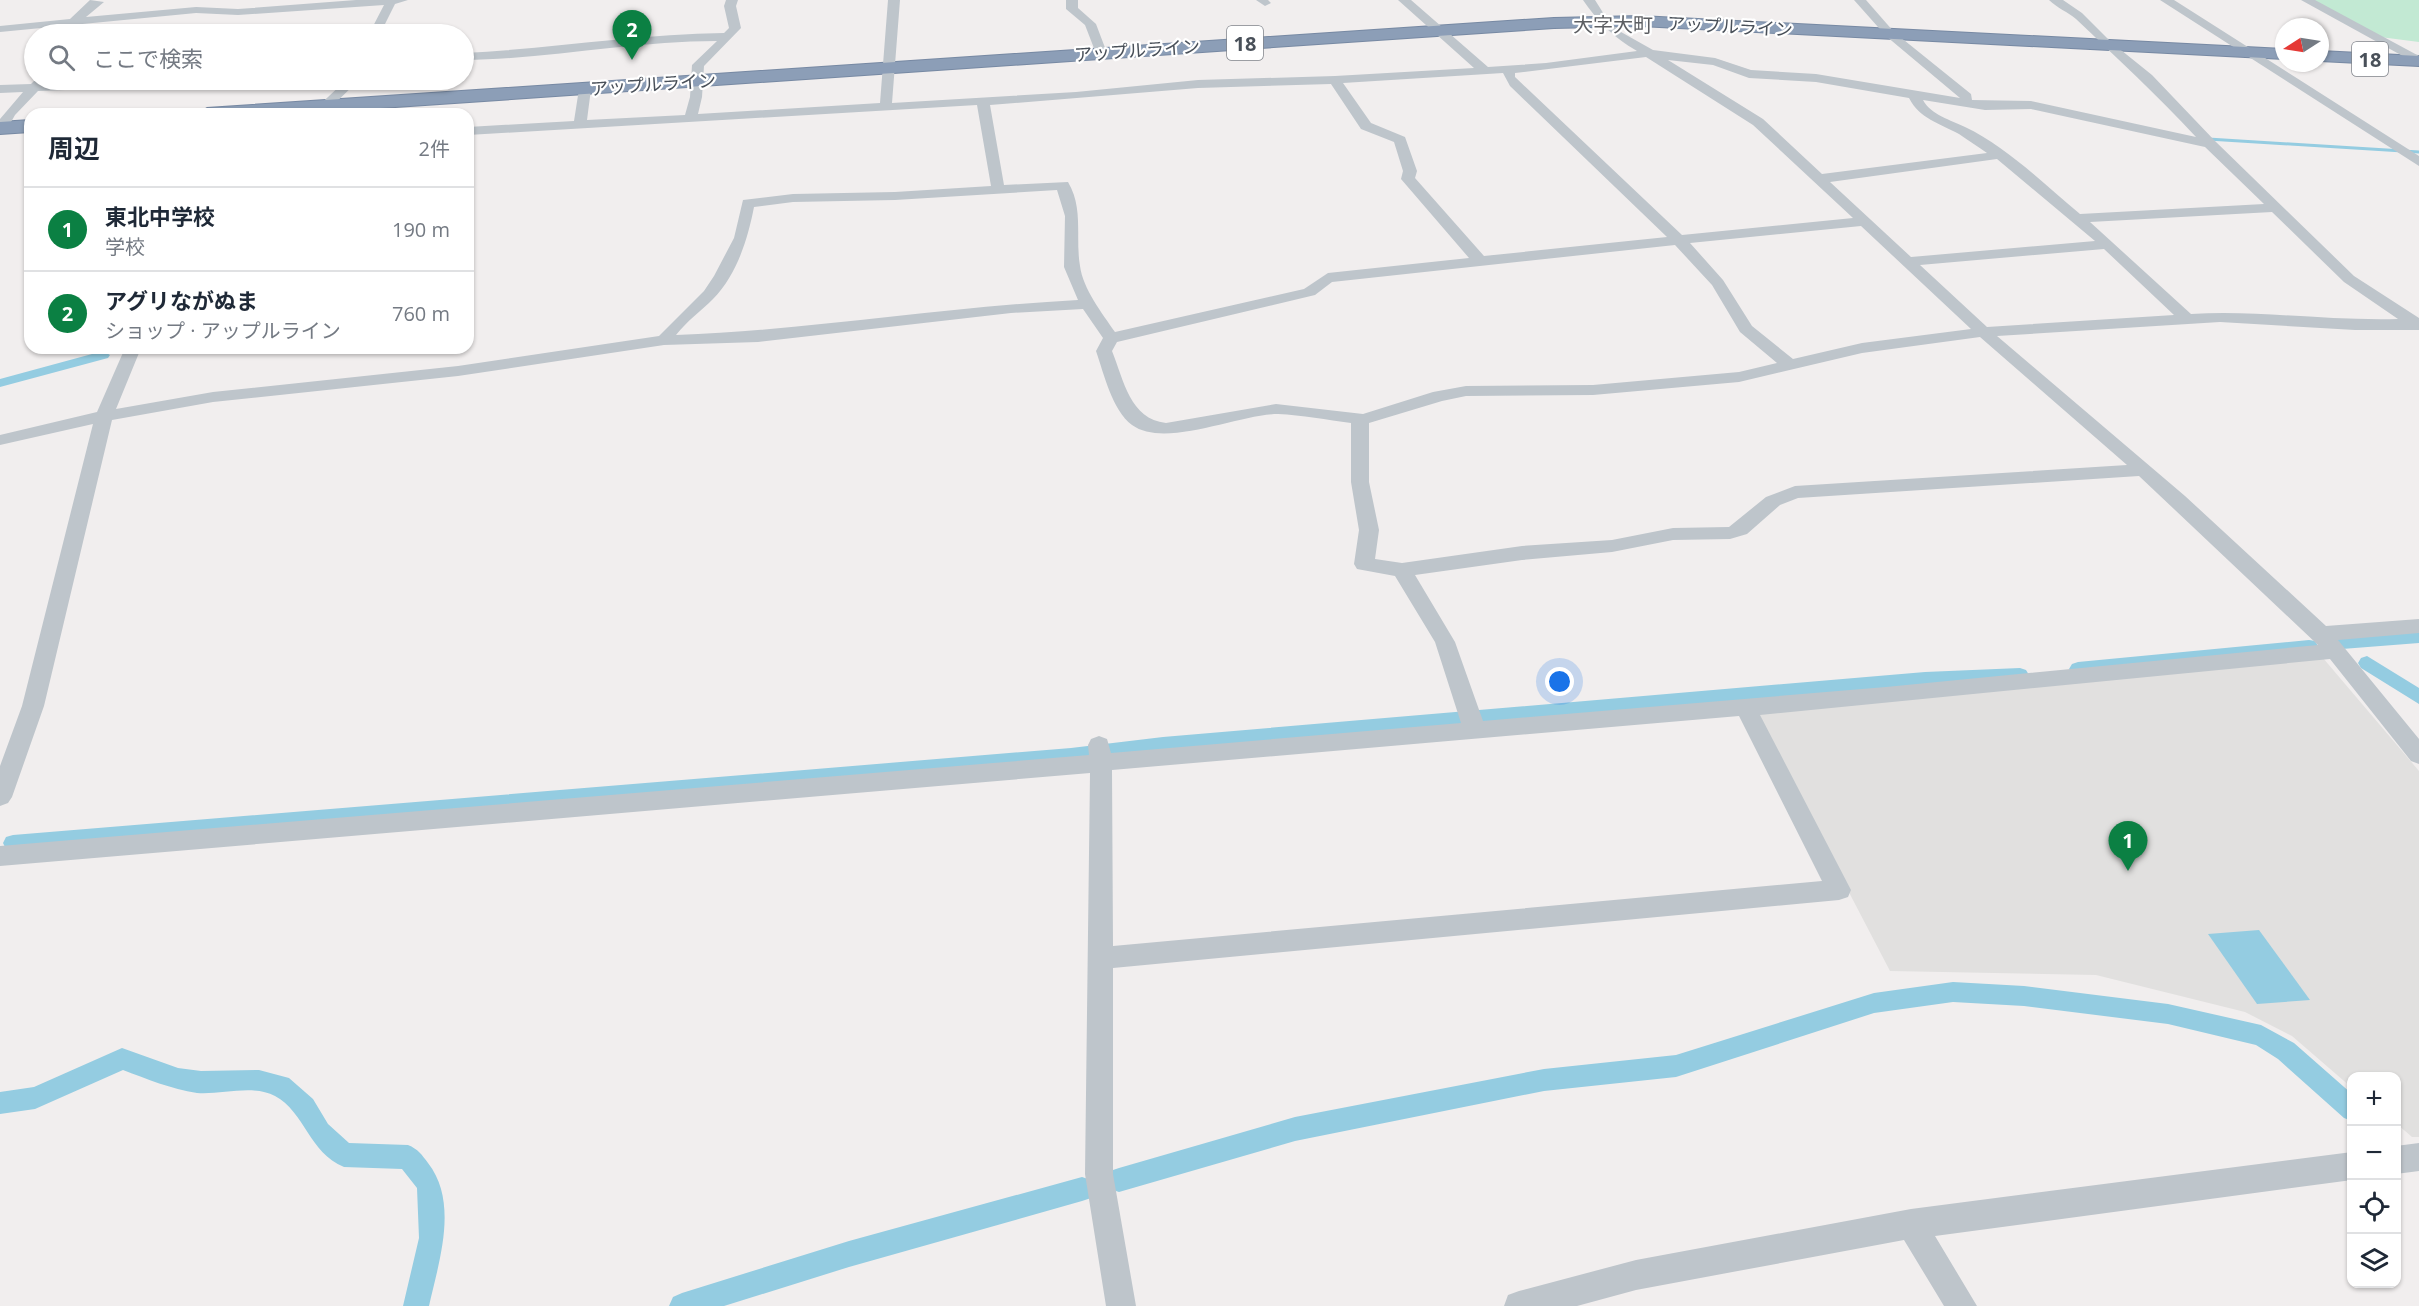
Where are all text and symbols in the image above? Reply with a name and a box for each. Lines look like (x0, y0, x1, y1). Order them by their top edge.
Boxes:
pin: 2 (612, 10, 652, 60)
district label: 大字大町 (1573, 11, 1653, 38)
street label: アップルライン (1666, 11, 1794, 41)
north arrow (2275, 18, 2329, 72)
search box (24, 24, 474, 90)
road number: 18 (1227, 26, 1263, 60)
street label: アップルライン (1073, 34, 1201, 66)
icon: search (45, 41, 78, 74)
road number: 18 (2352, 42, 2388, 76)
text: ここで検索 (93, 43, 203, 73)
street label: アップルライン (589, 68, 717, 100)
text: 周辺 (48, 130, 100, 166)
text: 2件 (419, 135, 450, 162)
text: 東北中学校 (105, 201, 215, 231)
text: 1 (62, 216, 73, 243)
text: 190 m (392, 216, 450, 243)
text: 学校 (105, 233, 145, 260)
text: アグリながぬま (105, 285, 258, 315)
text: 2 (62, 300, 73, 327)
text: 760 m (392, 300, 450, 327)
text: ショップ · アップルライン (105, 317, 341, 344)
your location (1545, 667, 1574, 696)
pin: 1 (2108, 822, 2148, 871)
map controls (2347, 1072, 2401, 1288)
button: + (2347, 1072, 2401, 1126)
button: − (2347, 1126, 2401, 1180)
button: locate (2347, 1180, 2401, 1234)
button: layers (2347, 1234, 2401, 1288)

